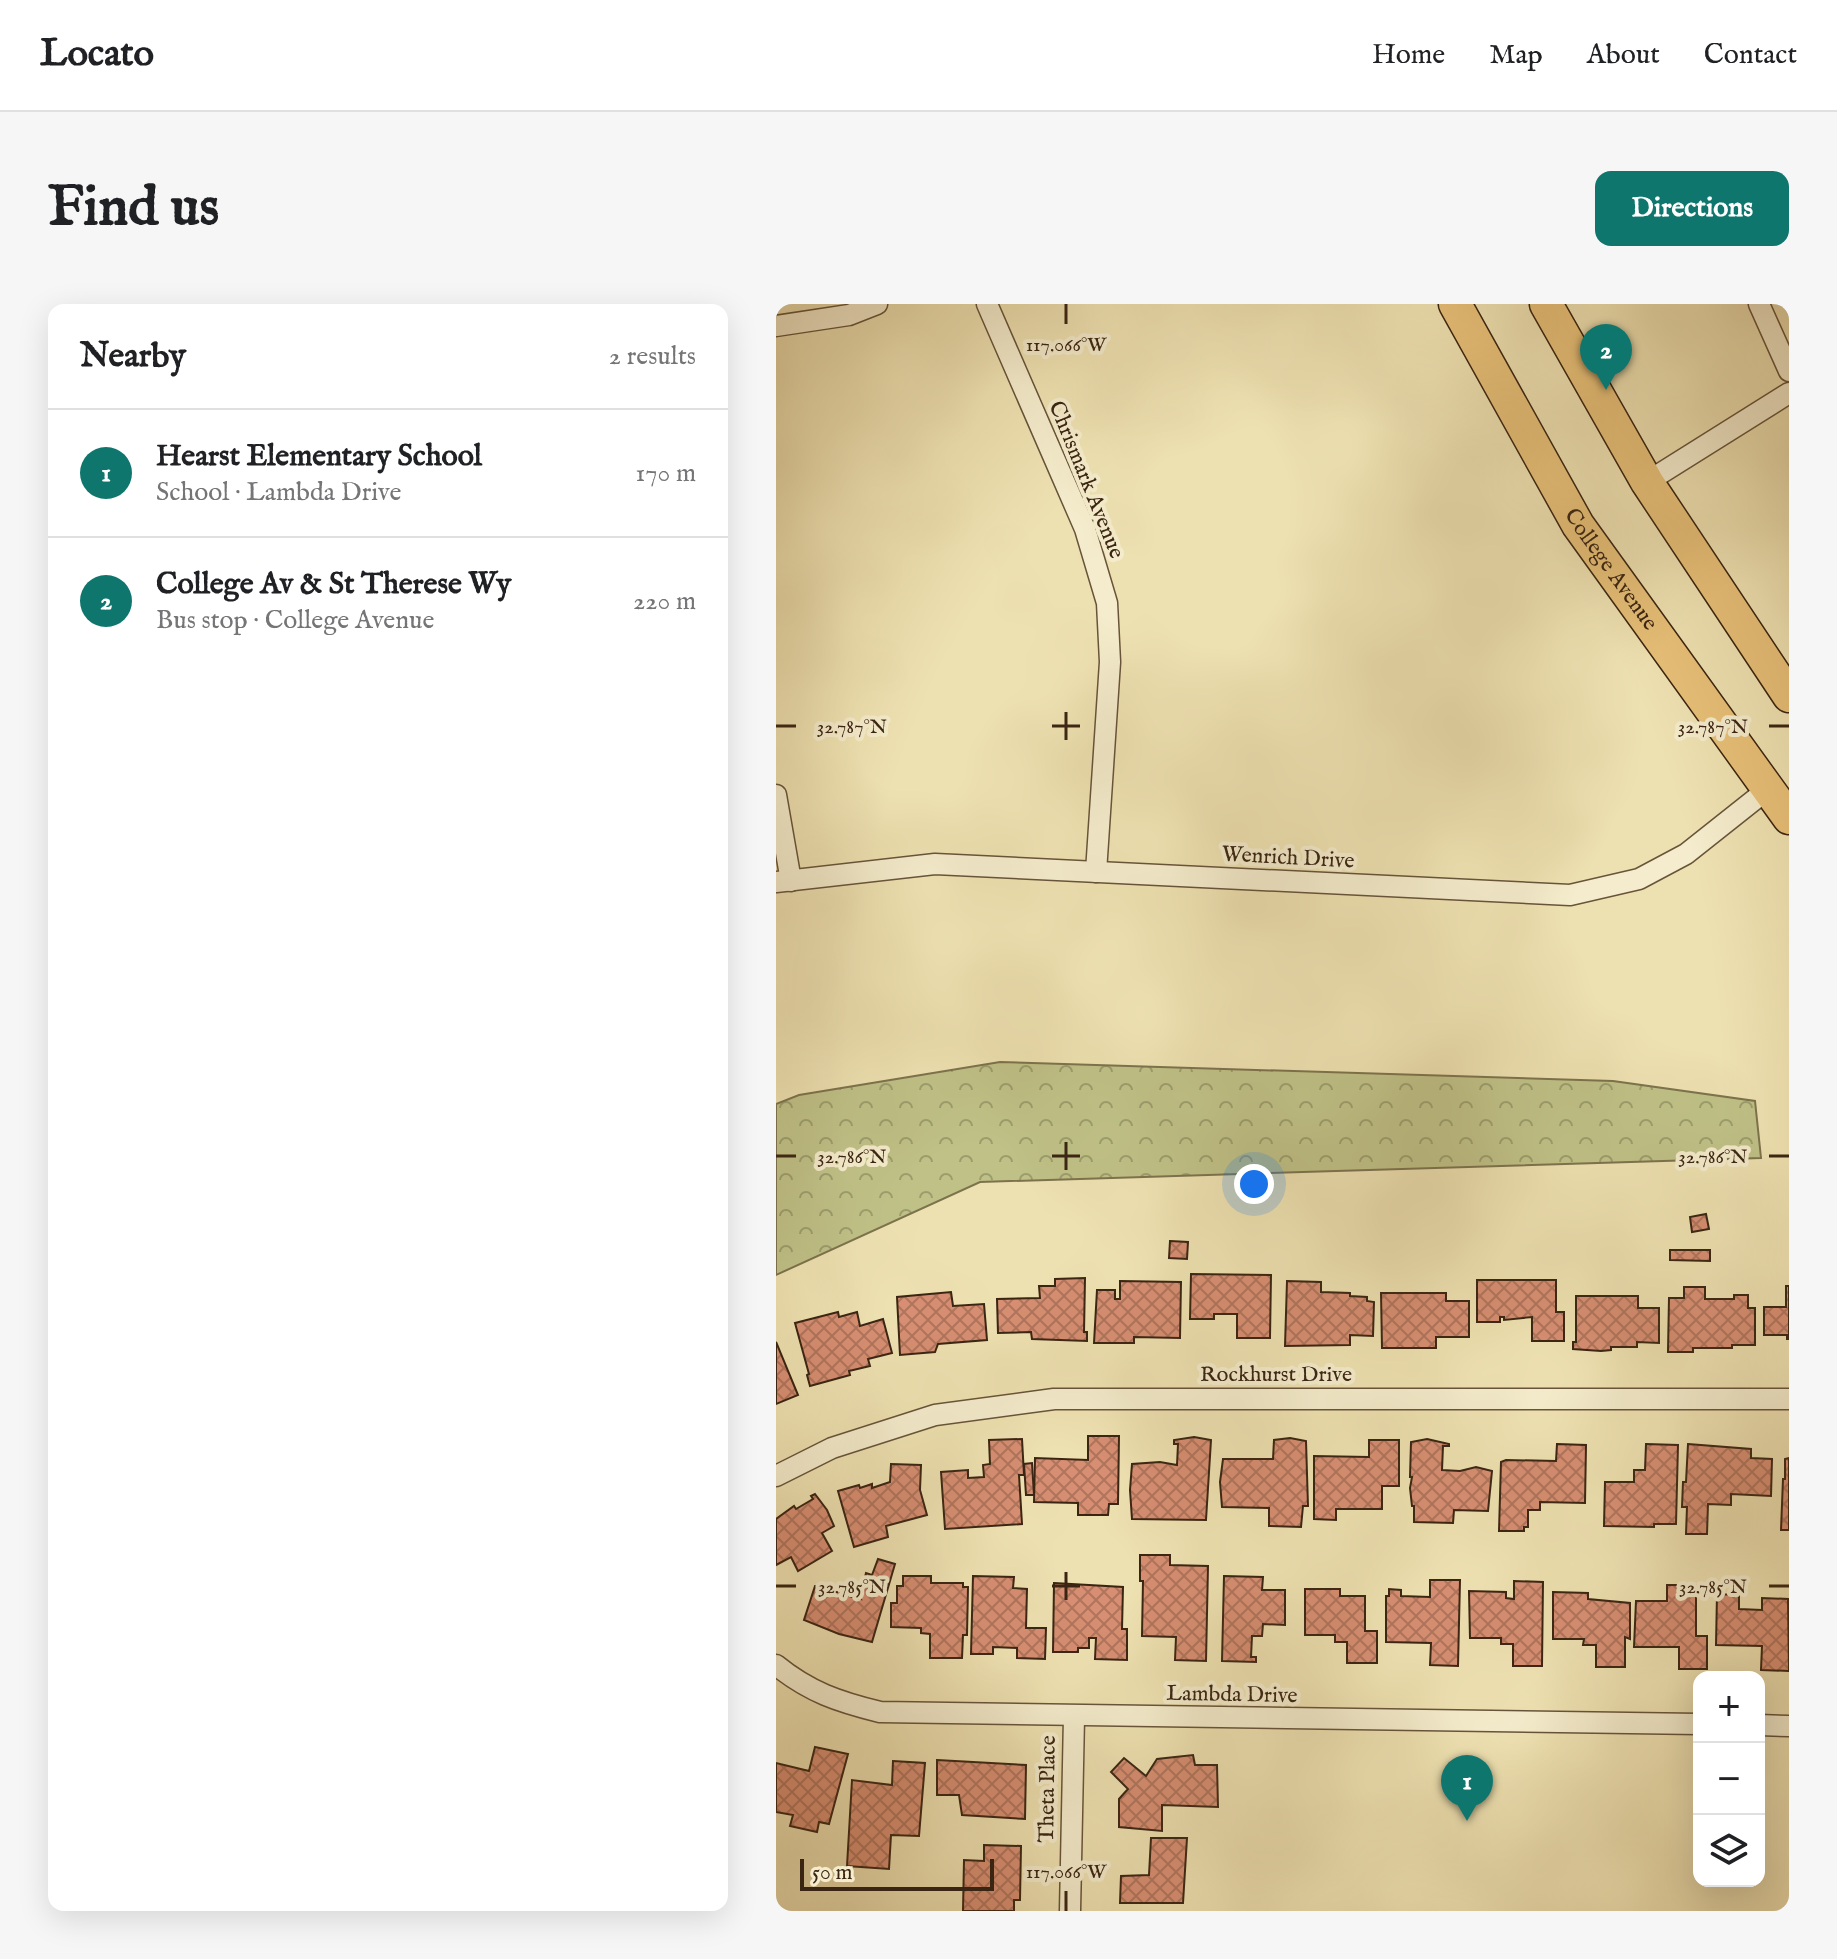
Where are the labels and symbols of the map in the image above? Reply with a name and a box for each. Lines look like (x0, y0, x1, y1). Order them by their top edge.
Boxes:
pin: 2 (1580, 324, 1632, 390)
text: 117.066°W (1026, 333, 1107, 358)
street label: Chrismark Avenue (1042, 397, 1130, 563)
street label: College Avenue (1558, 504, 1664, 636)
text: 32.787°N (817, 715, 887, 740)
text: 32.787°N (1678, 715, 1748, 740)
street label: Wenrich Drive (1221, 841, 1355, 875)
text: 32.786°N (817, 1145, 887, 1170)
text: 32.786°N (1678, 1145, 1748, 1170)
your location (1234, 1164, 1274, 1204)
street label: Rockhurst Drive (1200, 1361, 1352, 1389)
text: 32.785°N (818, 1575, 886, 1600)
text: 32.785°N (1679, 1575, 1747, 1600)
street label: Lambda Drive (1166, 1680, 1298, 1710)
street label: Theta Place (1033, 1735, 1063, 1843)
pin: 1 (1441, 1755, 1493, 1821)
scale bar (800, 1855, 994, 1891)
text: 117.066°W (1026, 1860, 1107, 1885)

